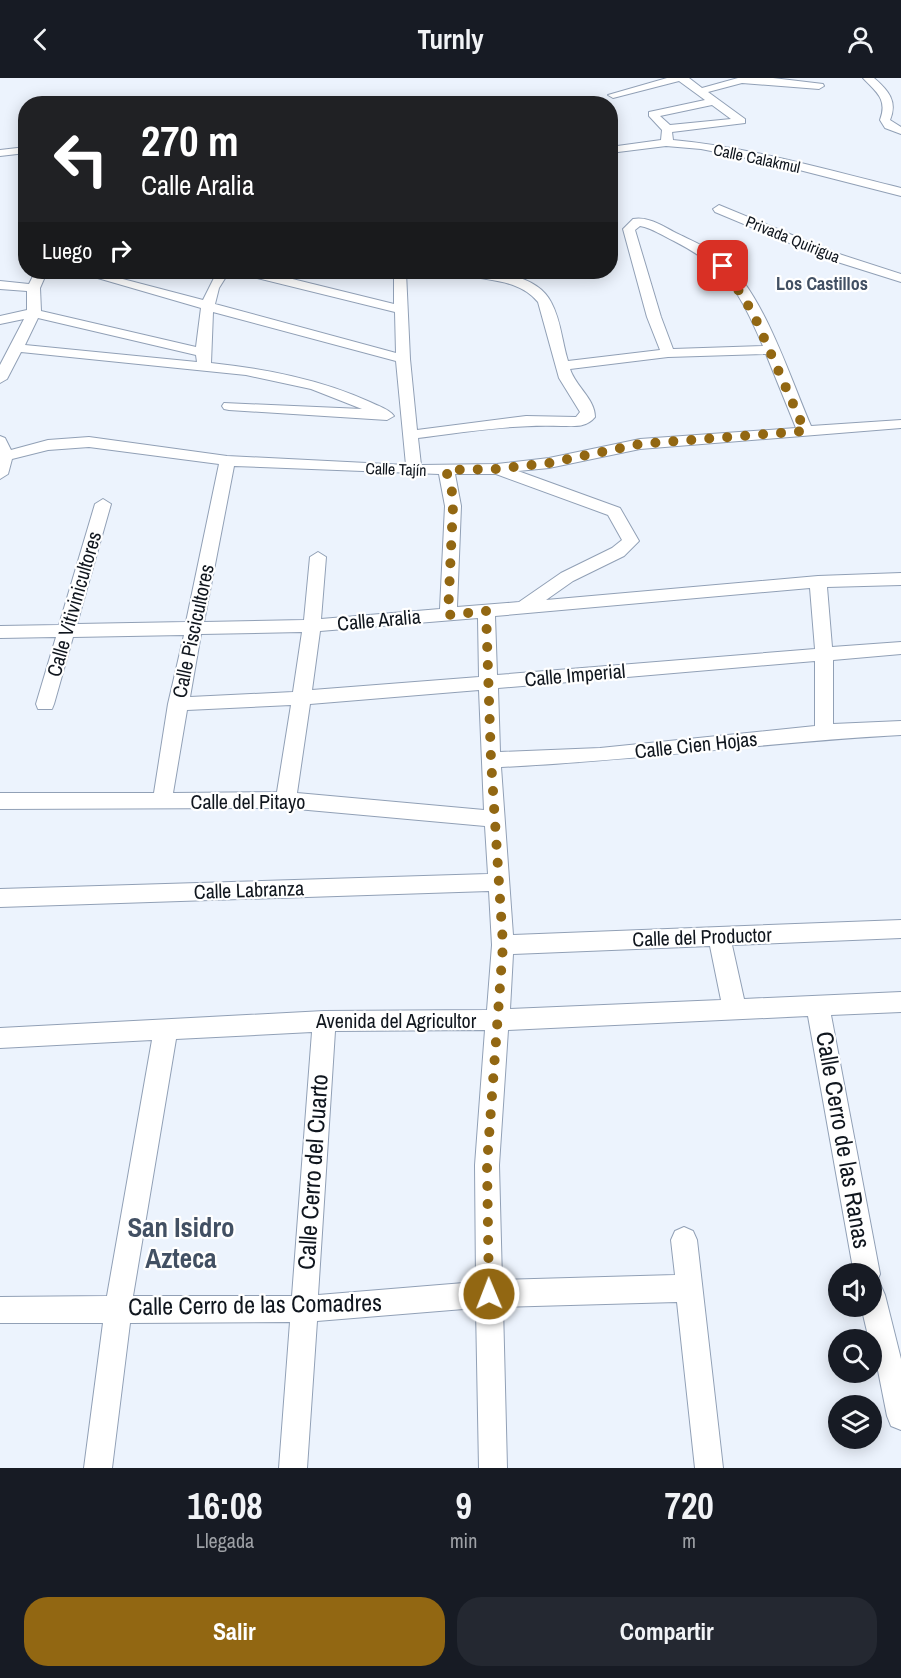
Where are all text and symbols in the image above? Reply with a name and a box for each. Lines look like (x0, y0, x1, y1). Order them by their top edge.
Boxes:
text: Turnly (417, 21, 484, 57)
icon: back (24, 23, 57, 56)
icon: person (844, 23, 877, 56)
text: 270 m (141, 113, 239, 169)
icon: left (42, 120, 120, 198)
street label: Calle Calakmul (712, 138, 803, 178)
text: Calle Aralia (141, 167, 254, 203)
street label: Privada Quirigua (743, 210, 844, 268)
icon: right (104, 234, 137, 267)
text: Luego (42, 236, 92, 266)
pin (697, 240, 748, 291)
icon: arrive (706, 249, 739, 282)
district label: Los Castillos (776, 271, 868, 296)
street label: Calle Tajín (365, 457, 427, 481)
street label: Calle Vitivinicultores (40, 528, 107, 680)
street label: Calle Piscicultores (165, 562, 220, 700)
street label: Calle Aralia (336, 602, 422, 637)
street label: Calle Imperial (523, 657, 627, 692)
street label: Calle Cien Hojas (633, 725, 759, 764)
street label: Calle del Pitayo (191, 788, 305, 815)
street label: Calle Labranza (193, 874, 305, 905)
street label: Calle del Productor (632, 921, 773, 952)
street label: Avenida del Agricultor (315, 1007, 477, 1034)
street label: Calle Cerro de las Ranas (809, 1029, 879, 1251)
street label: Calle Cerro del Cuarto (289, 1073, 335, 1271)
district label: San Isidro Azteca (127, 1209, 235, 1276)
position arrow (457, 1262, 521, 1326)
map controls (828, 1263, 882, 1449)
button: sound (828, 1263, 882, 1317)
street label: Calle Cerro de las Comadres (128, 1286, 382, 1322)
button: search (828, 1329, 882, 1383)
button: layers (828, 1395, 882, 1449)
text: 16:08 (187, 1482, 263, 1530)
text: 9 (455, 1482, 472, 1530)
text: 720 (665, 1482, 714, 1530)
text: Llegada (196, 1527, 254, 1554)
text: min (450, 1527, 477, 1554)
text: m (682, 1527, 696, 1554)
button: Salir (24, 1597, 445, 1666)
button: Compartir (457, 1597, 877, 1666)

